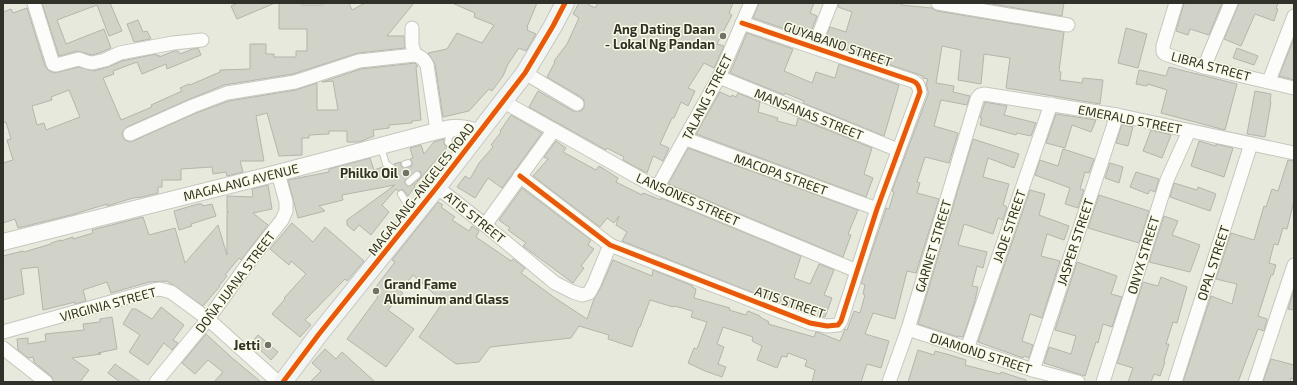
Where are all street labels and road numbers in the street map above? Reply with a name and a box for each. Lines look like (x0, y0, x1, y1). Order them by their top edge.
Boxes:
street label: GUYABANO STREET (782, 18, 895, 70)
street label: LIBRA STREET (1169, 48, 1253, 84)
street label: TALANG STREET (678, 51, 736, 143)
street label: MANSANAS STREET (752, 85, 866, 143)
street label: EMERALD STREET (1077, 101, 1184, 137)
street label: MAGALANG-ANGELES ROAD (364, 120, 478, 258)
street label: MACOPA STREET (732, 150, 830, 198)
street label: MAGALANG AVENUE (182, 160, 300, 204)
street label: LANSONES STREET (634, 169, 743, 229)
street label: JADE STREET (989, 187, 1029, 265)
street label: ATIS STREET (441, 188, 509, 247)
street label: JASPER STREET (1053, 196, 1097, 288)
street label: GARNET STREET (911, 197, 955, 294)
street label: ONYX STREET (1124, 213, 1163, 296)
street label: OPAL STREET (1193, 223, 1233, 303)
street label: DOÑA JUANA STREET (192, 228, 279, 336)
street label: ATIS STREET (753, 282, 828, 322)
street label: VIRGINIA STREET (58, 283, 158, 325)
street label: DIAMOND STREET (928, 329, 1034, 377)

